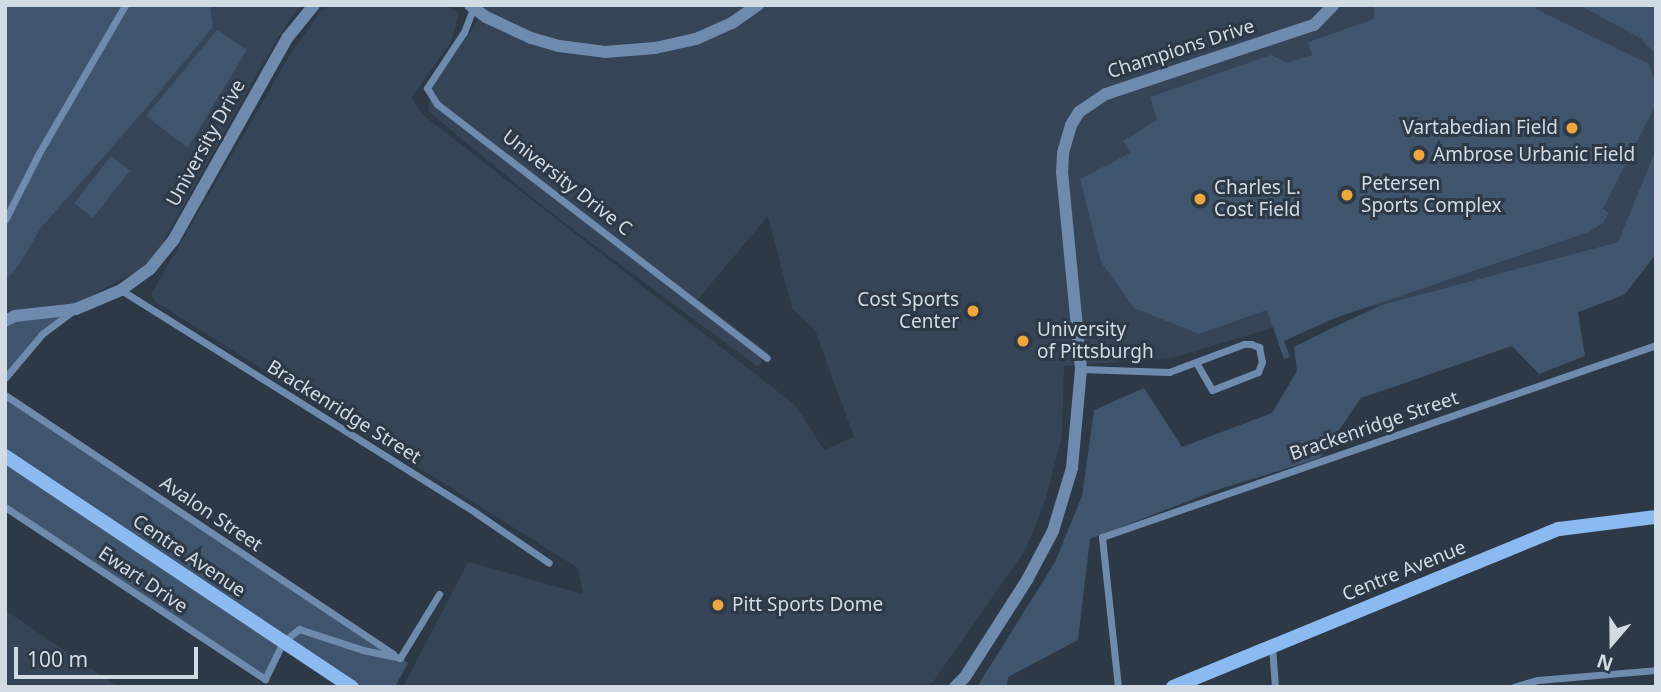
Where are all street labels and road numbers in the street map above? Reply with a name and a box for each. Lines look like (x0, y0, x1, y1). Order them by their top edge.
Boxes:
street label: Champions Drive (1105, 15, 1257, 83)
street label: University Drive (162, 76, 250, 210)
street label: University Drive C (498, 125, 636, 241)
street label: Brackenridge Street (263, 355, 425, 469)
street label: Brackenridge Street (1287, 386, 1461, 466)
street label: Avalon Street (155, 471, 267, 557)
street label: Centre Avenue (128, 510, 250, 602)
street label: Centre Avenue (1339, 536, 1469, 606)
street label: Ewart Drive (94, 542, 192, 618)

